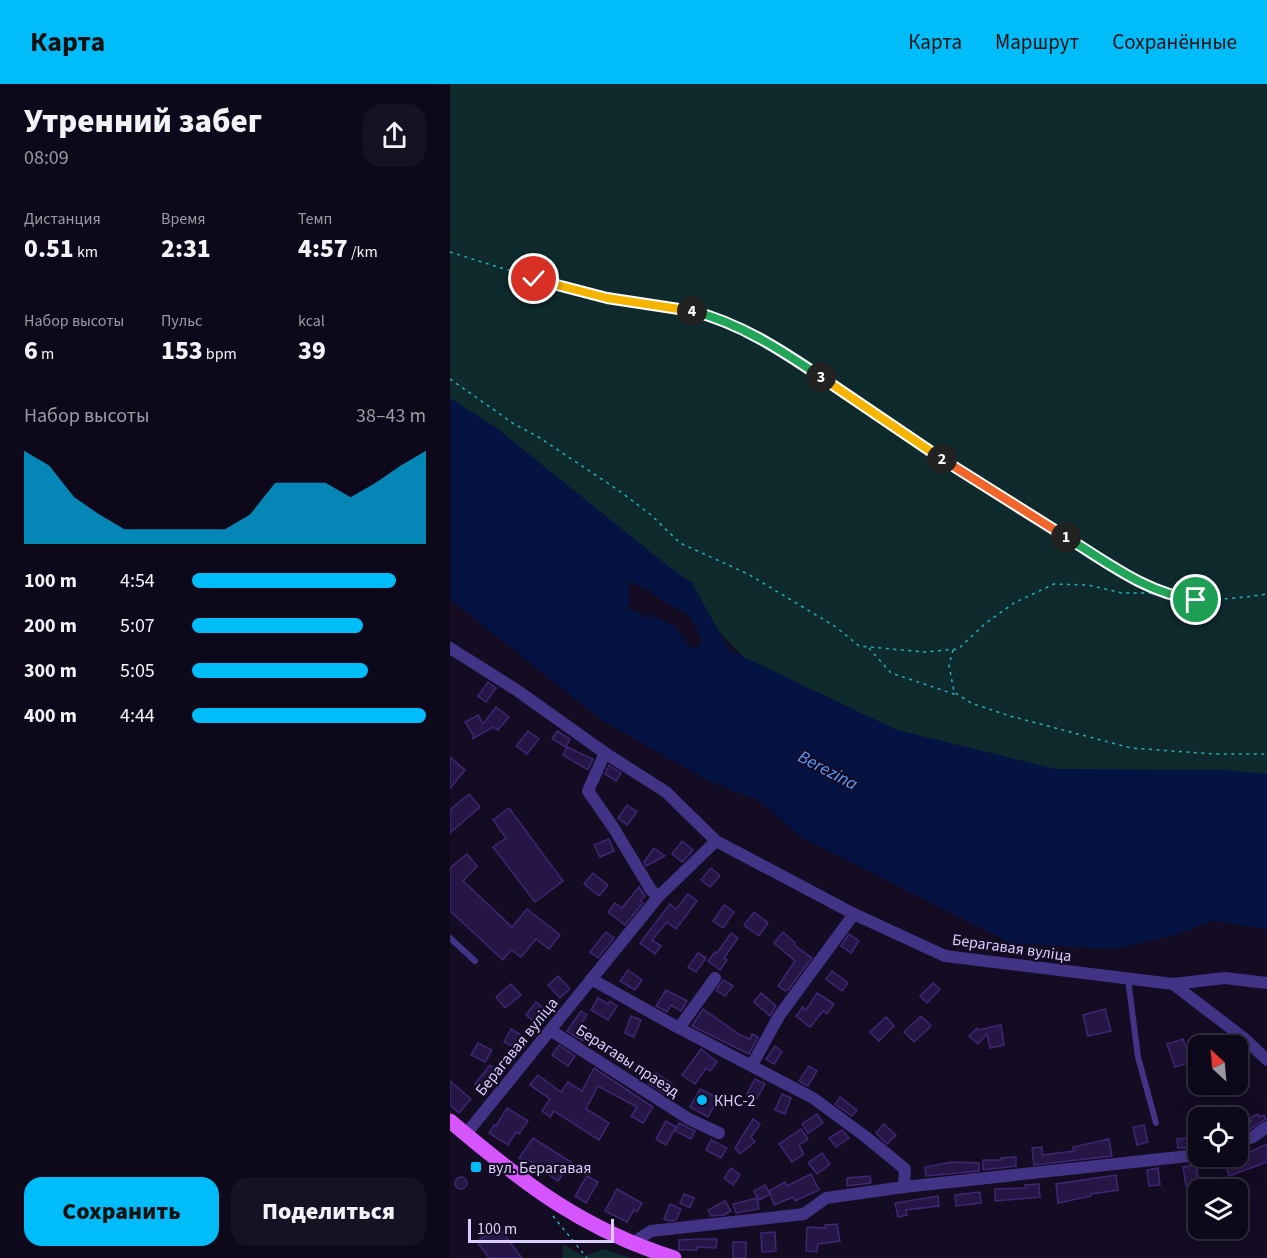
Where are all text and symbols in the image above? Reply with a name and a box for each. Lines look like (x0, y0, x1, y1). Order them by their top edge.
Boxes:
text: Карта (30, 22, 105, 62)
text: Карта (908, 27, 962, 57)
text: Маршрут (995, 27, 1079, 57)
text: Сохранённые (1112, 27, 1237, 57)
text: Утренний забег (24, 98, 262, 145)
button: share (363, 104, 426, 167)
text: 08:09 (24, 144, 69, 172)
text: Дистанция (24, 208, 101, 230)
text: Время (161, 208, 206, 230)
text: Темп (298, 208, 332, 230)
text: 0.51 (24, 230, 74, 267)
text: 2:31 (161, 230, 211, 267)
text: 4:57 (298, 230, 348, 267)
text: km (74, 241, 98, 263)
text: /km (348, 241, 378, 263)
pin (508, 253, 559, 304)
icon: check (517, 262, 550, 295)
pin: 4 (677, 296, 707, 326)
text: 4 (688, 300, 696, 322)
text: Набор высоты (24, 310, 124, 332)
text: Пульс (161, 310, 202, 332)
text: kcal (298, 310, 325, 332)
text: 6 (24, 332, 38, 369)
text: 153 (161, 332, 203, 369)
text: 39 (298, 332, 326, 369)
text: m (38, 343, 54, 365)
text: bpm (203, 343, 237, 365)
pin: 3 (806, 362, 836, 392)
text: 3 (817, 366, 825, 388)
text: Набор высоты (24, 402, 149, 430)
text: 38–43 m (356, 402, 426, 430)
pin: 2 (927, 444, 957, 474)
text: 2 (938, 448, 946, 470)
pin: 1 (1051, 522, 1081, 552)
text: 1 (1062, 526, 1070, 548)
text: 100 m (24, 567, 77, 595)
text: 4:54 (120, 567, 155, 595)
pin (1170, 574, 1221, 625)
icon: arrive (1179, 583, 1212, 616)
text: 200 m (24, 612, 77, 640)
text: 5:07 (120, 612, 155, 640)
text: 300 m (24, 657, 77, 685)
text: 5:05 (120, 657, 155, 685)
text: 400 m (24, 702, 77, 730)
text: 4:44 (120, 702, 155, 730)
water label: Berezina (794, 744, 862, 797)
street label: Берагавая вуліца (951, 929, 1073, 967)
street label: Берагавая вуліца (470, 993, 563, 1100)
street label: Берагавы праезд (571, 1019, 684, 1103)
north arrow (1188, 1035, 1248, 1095)
map controls (1188, 1035, 1248, 1239)
place label: КНС-2 (714, 1090, 755, 1112)
marker: КНС-2 (695, 1093, 709, 1107)
button: locate (1188, 1107, 1248, 1167)
place label: вул. Берагавая (488, 1157, 592, 1179)
marker: вул. Берагавая (469, 1160, 483, 1174)
button: Сохранить (24, 1177, 219, 1246)
button: Поделиться (231, 1177, 426, 1246)
button: layers (1188, 1179, 1248, 1239)
scale bar (468, 1216, 614, 1244)
text: 100 m (477, 1218, 517, 1240)

